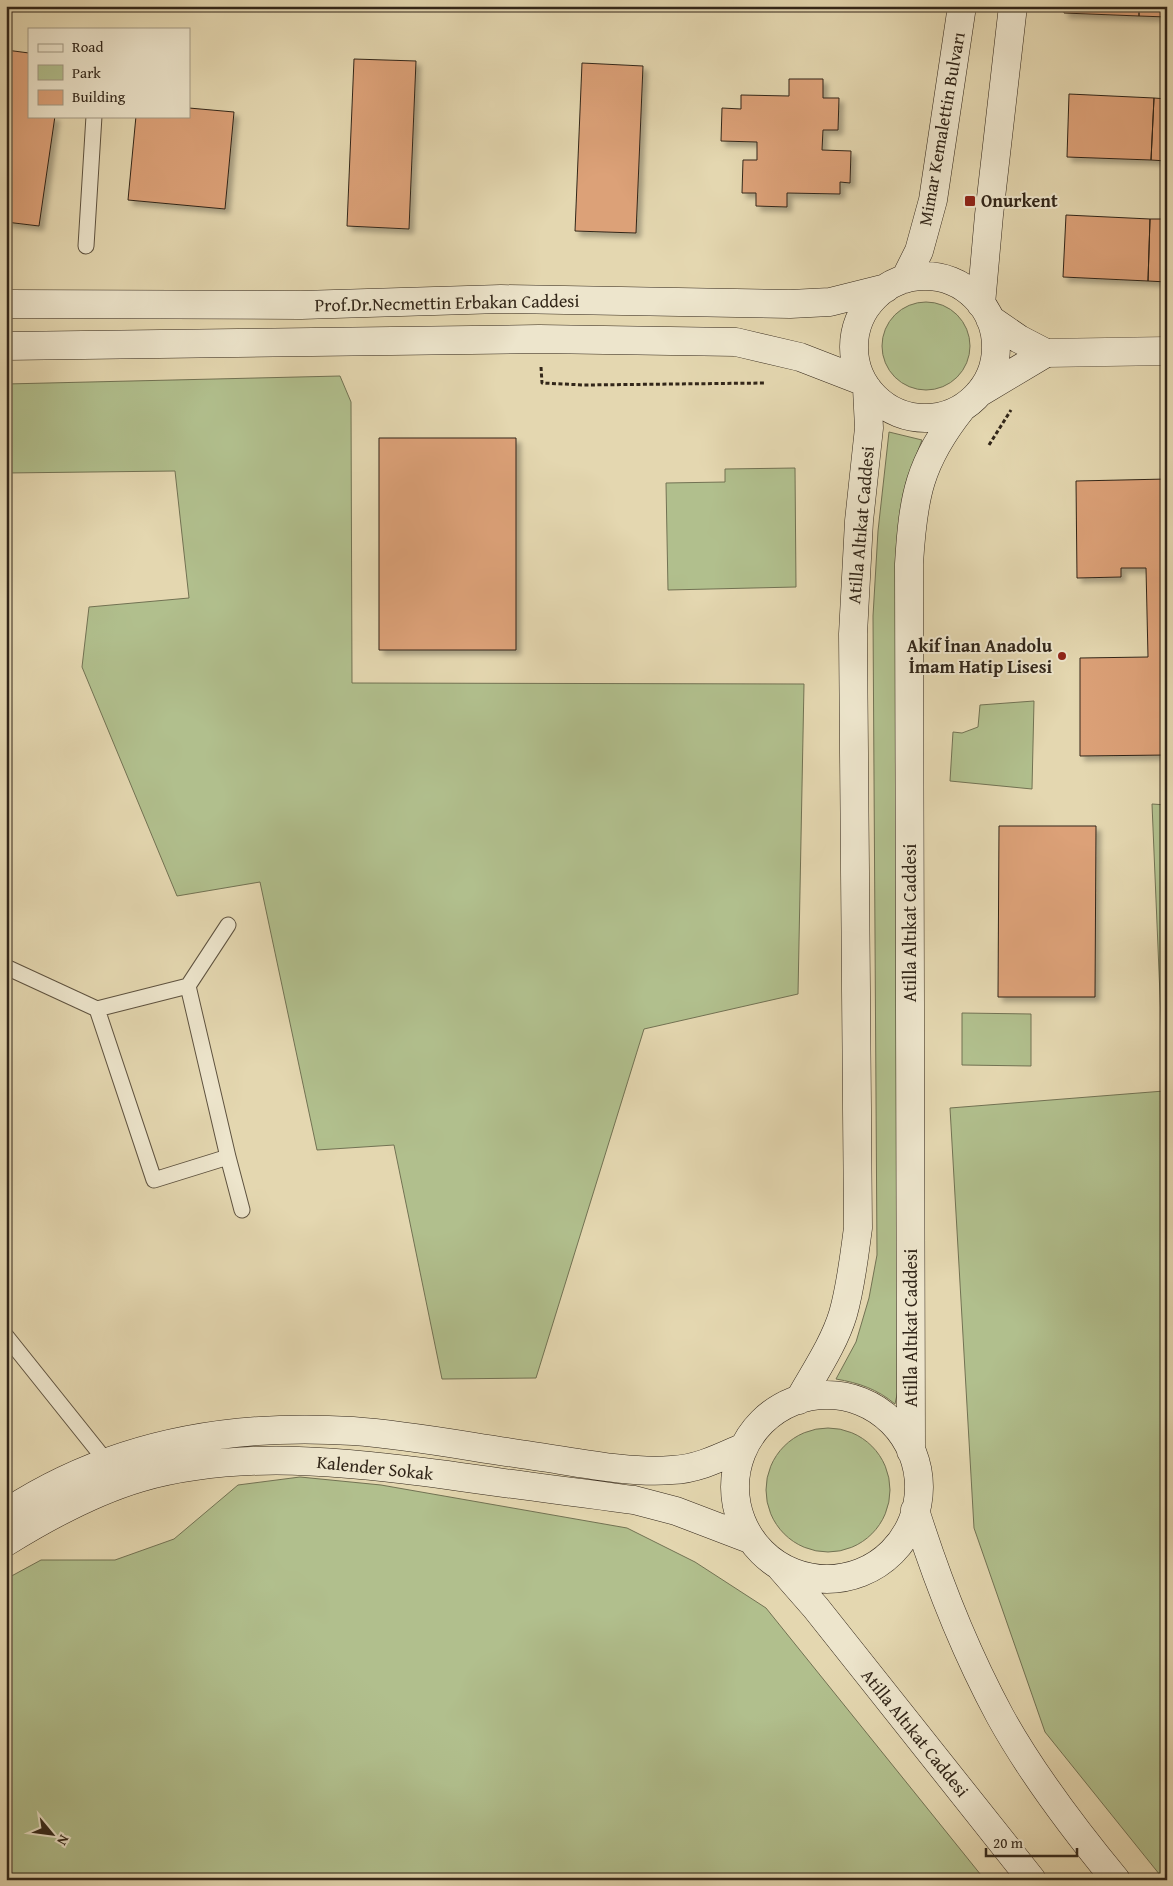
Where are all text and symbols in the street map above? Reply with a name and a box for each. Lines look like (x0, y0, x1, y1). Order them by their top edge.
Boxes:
legend (28, 28, 190, 118)
street label: Mimar Kemalettin Bulvarı (911, 30, 972, 228)
text: Road (72, 36, 103, 57)
text: Park (72, 62, 101, 83)
text: Building (72, 86, 126, 107)
place label: Onurkent (981, 187, 1058, 214)
marker: Onurkent (963, 194, 977, 208)
street label: Prof.Dr.Necmettin Erbakan Caddesi (314, 287, 580, 318)
street label: Atilla Altıkat Caddesi (840, 445, 881, 605)
place label: Akif İnan Anadolu İmam Hatip Lisesi (907, 632, 1053, 680)
marker: Akif İnan Anadolu İmam Hatip Lisesi (1056, 650, 1068, 662)
street label: Atilla Altıkat Caddesi (896, 844, 923, 1002)
street label: Atilla Altıkat Caddesi (897, 1249, 924, 1407)
street label: Kalender Sokak (315, 1448, 435, 1487)
street label: Atilla Altıkat Caddesi (855, 1663, 976, 1803)
north arrow (28, 1808, 78, 1858)
scale bar (986, 1826, 1077, 1858)
text: N (52, 1831, 74, 1850)
text: 20 m (993, 1832, 1024, 1853)

